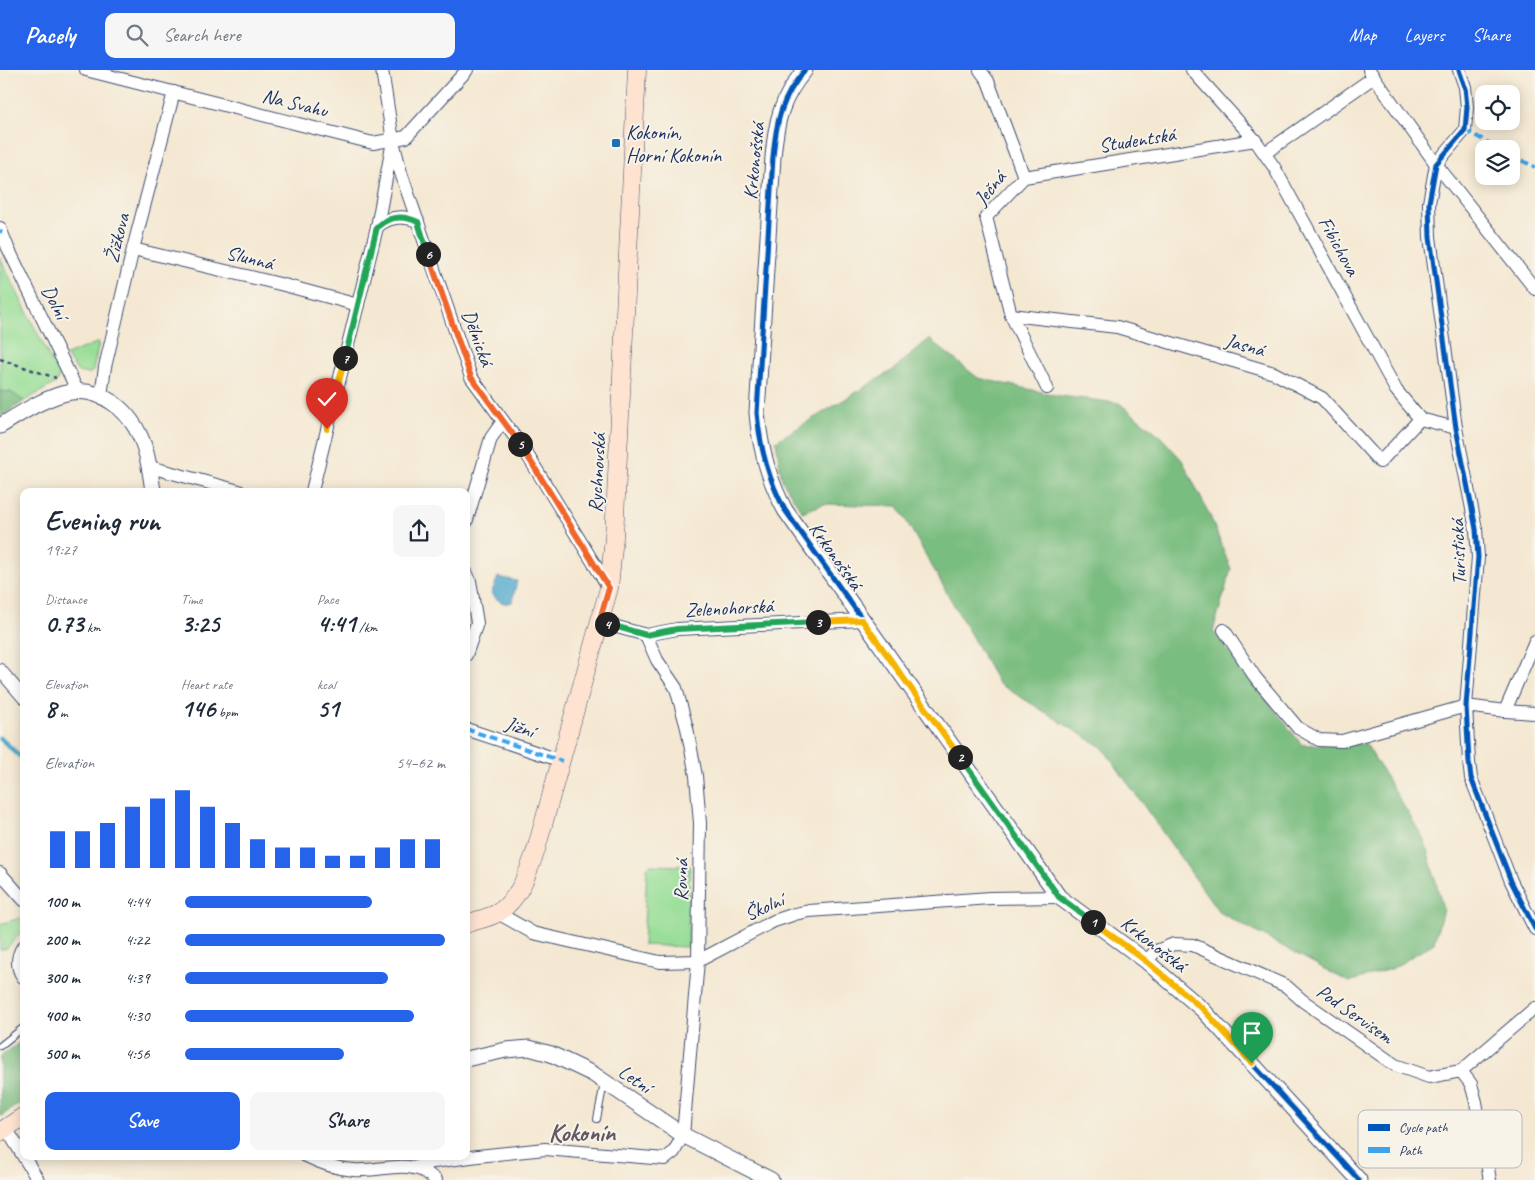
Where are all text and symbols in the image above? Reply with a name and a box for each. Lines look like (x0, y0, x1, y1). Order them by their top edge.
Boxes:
search box (105, 13, 455, 58)
text: Pacely (25, 20, 75, 50)
icon: search (123, 21, 151, 49)
text: Search here (163, 23, 241, 47)
text: Map (1349, 24, 1377, 46)
text: Layers (1405, 24, 1444, 46)
text: Share (1472, 24, 1510, 46)
street label: Na Svahu (260, 83, 332, 124)
map controls (1475, 85, 1520, 185)
button: locate (1475, 85, 1520, 130)
street label: Krkonošská (738, 119, 771, 201)
place label: Kokonín, Horní Kokonín (626, 120, 722, 168)
street label: Studentská (1097, 121, 1179, 158)
marker: Kokonín, Horní Kokonín (610, 137, 622, 149)
button: layers (1475, 140, 1520, 185)
street label: Ječná (968, 164, 1013, 211)
street label: Žižkova (99, 209, 136, 265)
street label: Fibichova (1313, 212, 1366, 281)
street label: Slunná (224, 240, 278, 276)
pin: 6 (416, 242, 440, 266)
text: 6 (425, 246, 432, 263)
street label: Dolní (36, 281, 76, 327)
street label: Dělnická (456, 307, 500, 371)
street label: Jasná (1222, 327, 1269, 363)
pin: 7 (332, 346, 358, 370)
text: 7 (342, 350, 349, 367)
pin (306, 378, 348, 429)
icon: check (313, 385, 341, 413)
street label: Rychnovská (582, 430, 612, 513)
pin: 5 (508, 432, 532, 456)
text: 5 (517, 436, 524, 453)
text: Evening run (45, 503, 160, 538)
button: share (393, 505, 445, 557)
street label: Turistická (1444, 516, 1472, 585)
street label: Krkonošská (804, 517, 870, 597)
text: 19:27 (45, 540, 77, 560)
text: Distance (45, 591, 87, 608)
text: Time (181, 591, 202, 608)
text: Pace (317, 591, 339, 608)
street label: Zelenohorská (684, 593, 776, 623)
text: 0.73 (45, 608, 84, 640)
text: 3:25 (181, 608, 219, 640)
text: 4:41 (317, 608, 356, 640)
pin: 3 (806, 610, 830, 634)
pin: 4 (594, 612, 620, 636)
text: 3 (815, 614, 822, 631)
text: 4 (604, 616, 611, 633)
text: km (84, 619, 101, 636)
text: /km (356, 619, 377, 636)
text: Elevation (45, 676, 88, 693)
text: Heart rate (181, 676, 232, 693)
text: kcal (317, 676, 336, 693)
text: 8 (45, 693, 56, 725)
text: 146 (181, 693, 215, 725)
text: 51 (317, 693, 339, 725)
text: m (56, 704, 68, 721)
text: bpm (215, 704, 238, 721)
street label: Jižní (501, 710, 542, 745)
pin: 2 (948, 744, 972, 770)
text: 2 (957, 749, 964, 766)
text: Elevation (45, 753, 94, 773)
text: 54–62 m (396, 753, 445, 773)
street label: Rovná (668, 856, 694, 901)
street label: Školní (741, 886, 791, 926)
text: 100 m (45, 892, 80, 912)
text: 4:44 (125, 892, 150, 912)
pin: 1 (1080, 910, 1106, 934)
street label: Krkonošská (1116, 910, 1194, 979)
text: 1 (1090, 914, 1097, 931)
text: 200 m (45, 930, 80, 950)
text: 4:22 (125, 930, 150, 950)
text: 300 m (45, 968, 80, 988)
text: 4:39 (125, 968, 150, 988)
street label: Pod Servisem (1312, 979, 1400, 1050)
text: 400 m (45, 1006, 80, 1026)
text: 4:30 (125, 1006, 150, 1026)
pin (1231, 1012, 1273, 1063)
icon: arrive (1238, 1019, 1266, 1047)
text: 500 m (45, 1044, 79, 1064)
text: 4:56 (125, 1044, 150, 1064)
street label: Letní (614, 1059, 660, 1101)
button: Save (45, 1092, 240, 1150)
button: Share (250, 1092, 445, 1150)
legend (1358, 1110, 1522, 1168)
district label: Kokonín (549, 1117, 617, 1149)
text: Cycle path (1399, 1119, 1448, 1136)
text: Path (1399, 1142, 1423, 1159)

